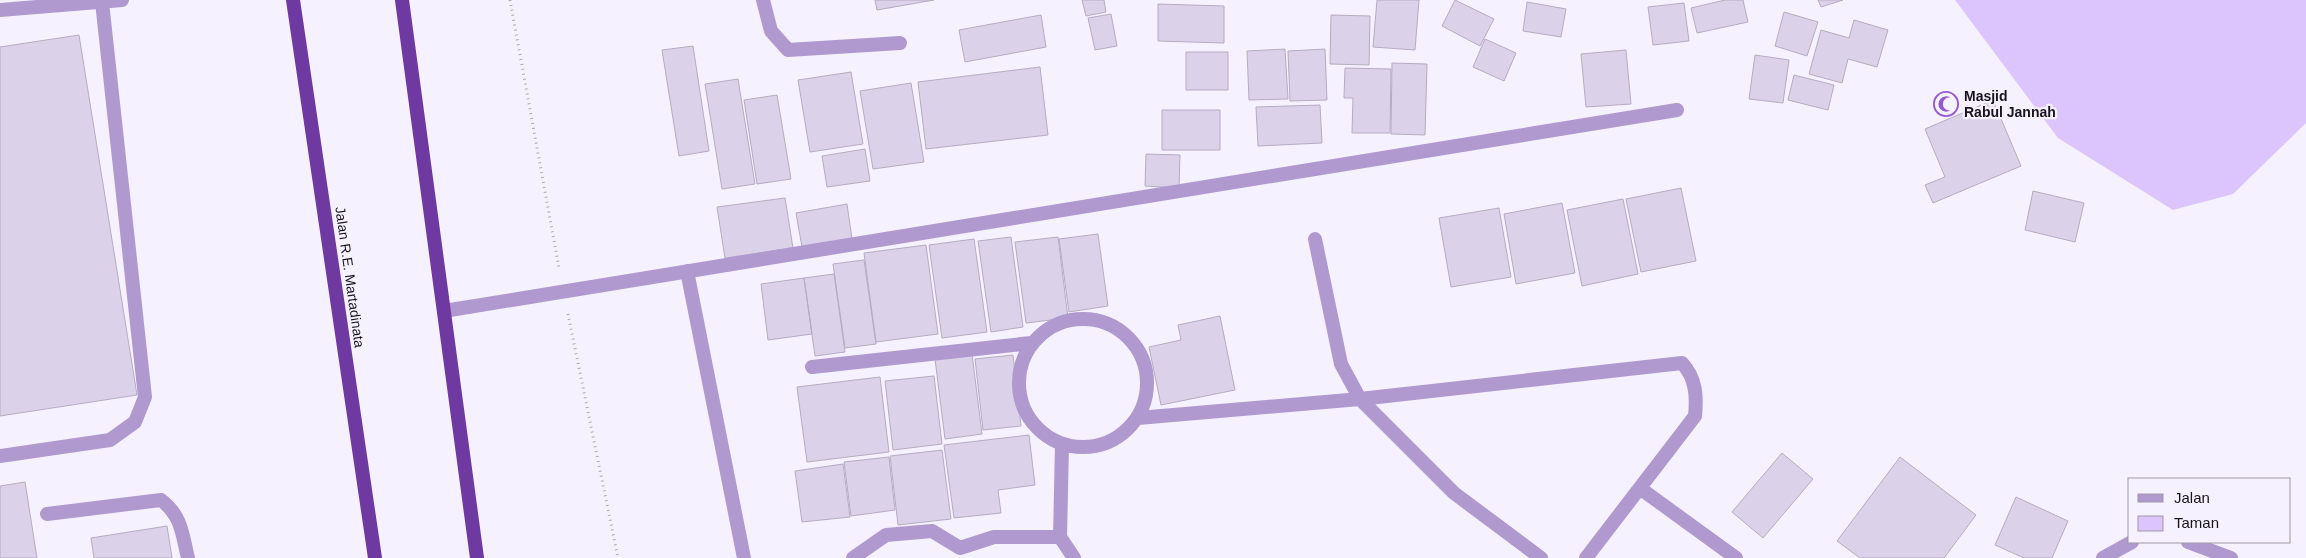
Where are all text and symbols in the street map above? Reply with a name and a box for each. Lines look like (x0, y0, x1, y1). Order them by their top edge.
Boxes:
place label: Masjid Rabul Jannah (1964, 88, 2056, 120)
mosque icon: Masjid Rabul Jannah (1933, 91, 1959, 117)
street label: Jalan R.E. Martadinata (332, 205, 368, 349)
legend (2128, 478, 2291, 543)
text: Jalan (2174, 489, 2210, 506)
text: Taman (2174, 514, 2219, 531)

